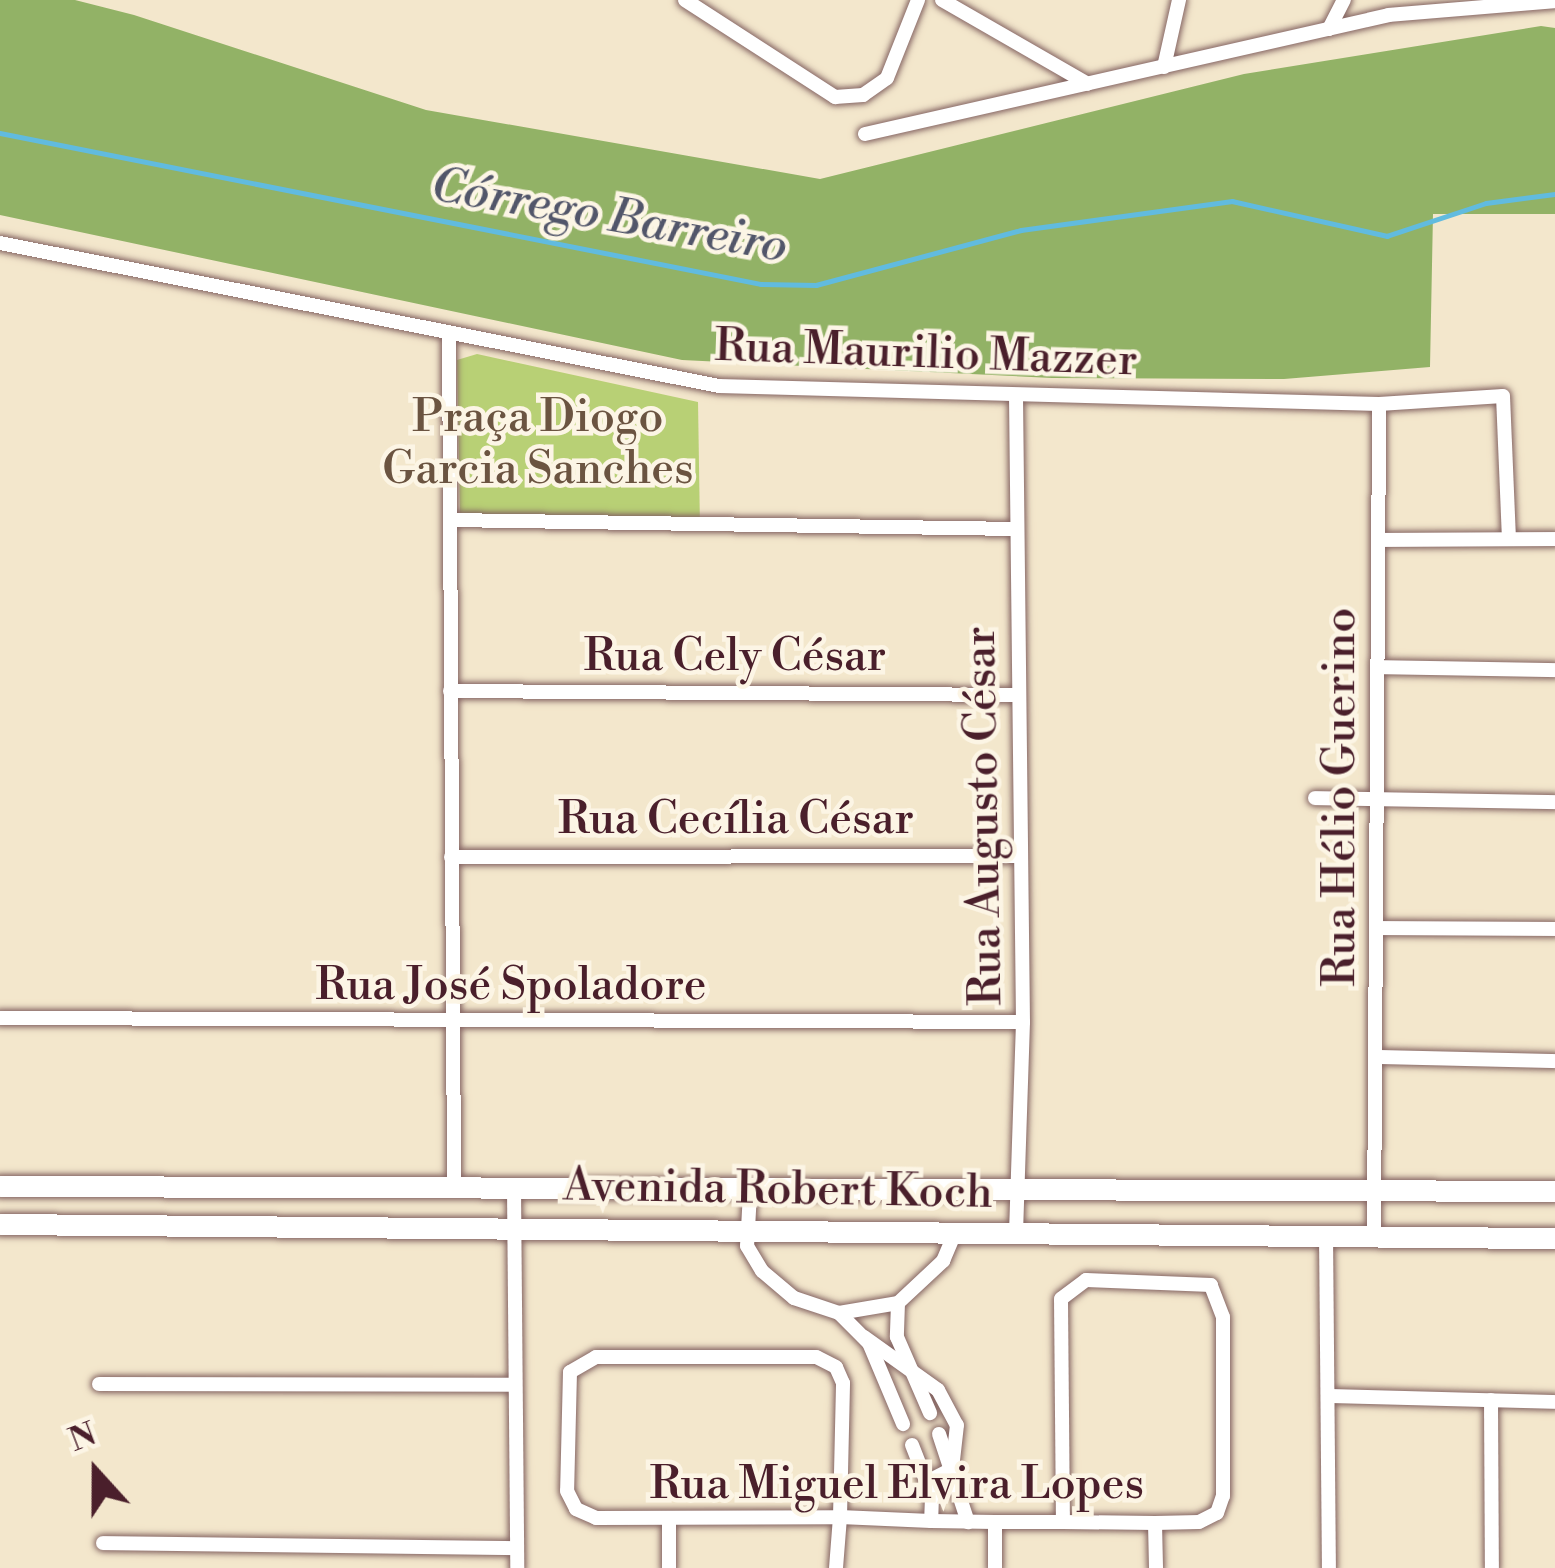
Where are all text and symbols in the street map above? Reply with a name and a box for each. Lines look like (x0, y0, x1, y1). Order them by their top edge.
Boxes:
water label: Córrego Barreiro (427, 157, 791, 277)
street label: Rua Maurilio Mazzer (714, 320, 1138, 388)
park label: Praça Diogo Garcia Sanches (382, 391, 694, 497)
street label: Rua Hélio Guerino (1314, 607, 1368, 987)
street label: Rua Augusto César (954, 626, 1014, 1006)
street label: Rua Cely César (584, 630, 886, 684)
street label: Rua Cecília César (558, 793, 914, 847)
street label: Rua José Spoladore (316, 959, 706, 1013)
street label: Avenida Robert Koch (563, 1159, 993, 1221)
north arrow (36, 1412, 156, 1532)
text: N (63, 1414, 102, 1462)
street label: Rua Miguel Elvira Lopes (650, 1458, 1144, 1512)

